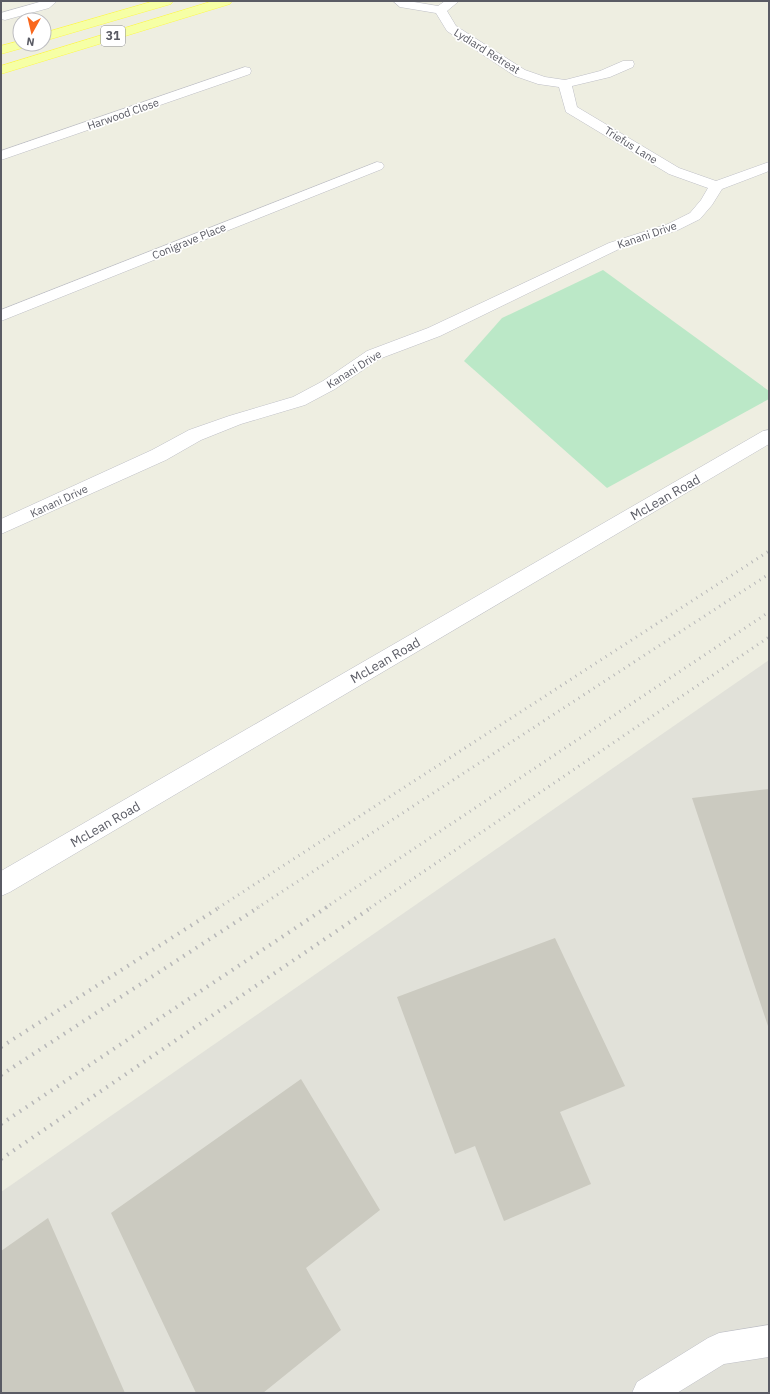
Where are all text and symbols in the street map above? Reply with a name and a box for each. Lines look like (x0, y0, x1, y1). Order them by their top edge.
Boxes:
north arrow (12, 12, 52, 52)
street label: Lydiard Retreat (451, 25, 523, 77)
road number: 31 (101, 26, 125, 46)
text: N (26, 34, 36, 49)
street label: Harwood Close (85, 95, 161, 133)
street label: Triefus Lane (602, 123, 660, 167)
street label: Kanani Drive (615, 218, 679, 252)
street label: Conigrave Place (150, 220, 228, 262)
street label: Kanani Drive (324, 347, 384, 391)
street label: McLean Road (627, 471, 703, 524)
street label: Kanani Drive (28, 482, 90, 520)
street label: McLean Road (347, 634, 423, 687)
street label: McLean Road (67, 798, 143, 851)

